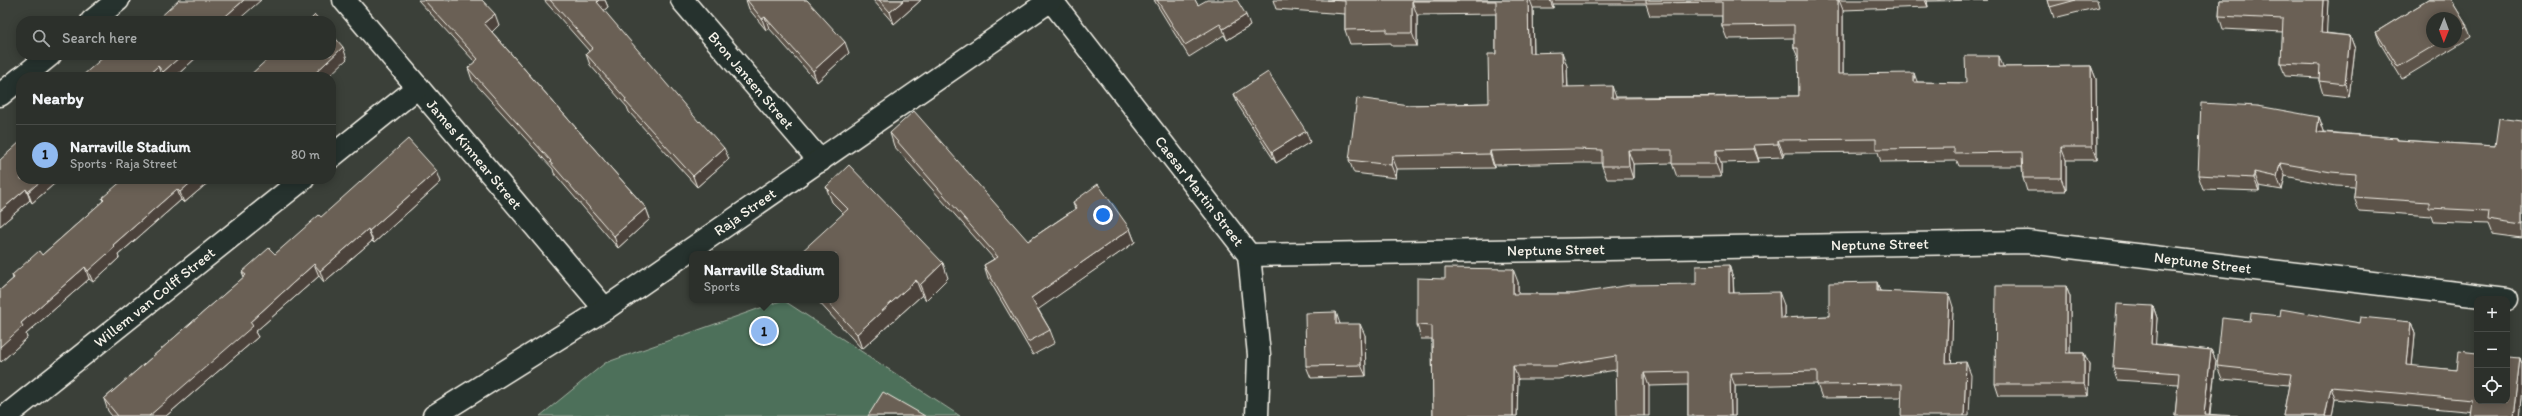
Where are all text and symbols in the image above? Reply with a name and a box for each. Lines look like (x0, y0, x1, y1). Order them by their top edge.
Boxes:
north arrow (2426, 12, 2462, 48)
search box (16, 16, 336, 60)
icon: search (30, 27, 52, 49)
street label: Bron Jansen Street (704, 28, 798, 133)
text: Search here (62, 29, 137, 47)
text: Nearby (32, 88, 84, 108)
street label: James Kinnear Street (423, 96, 526, 213)
street label: Caesar Martin Street (1151, 132, 1248, 250)
text: Narraville Stadium (70, 138, 191, 156)
text: 1 (42, 147, 48, 162)
text: 80 m (291, 147, 320, 162)
text: Sports · Raja Street (70, 156, 177, 171)
street label: Raja Street (710, 184, 780, 240)
your location (1093, 205, 1113, 225)
street label: Neptune Street (1831, 235, 1929, 254)
street label: Neptune Street (1507, 240, 1605, 260)
street label: Willem van Colff Street (90, 243, 219, 351)
street label: Neptune Street (2153, 248, 2253, 278)
popup (689, 251, 839, 303)
text: Narraville Stadium (704, 261, 824, 279)
text: Sports (704, 279, 740, 294)
map controls (2474, 296, 2510, 404)
button: + (2474, 296, 2510, 332)
pin: 1 (751, 316, 777, 346)
button: − (2474, 332, 2510, 368)
button: locate (2474, 368, 2510, 404)

